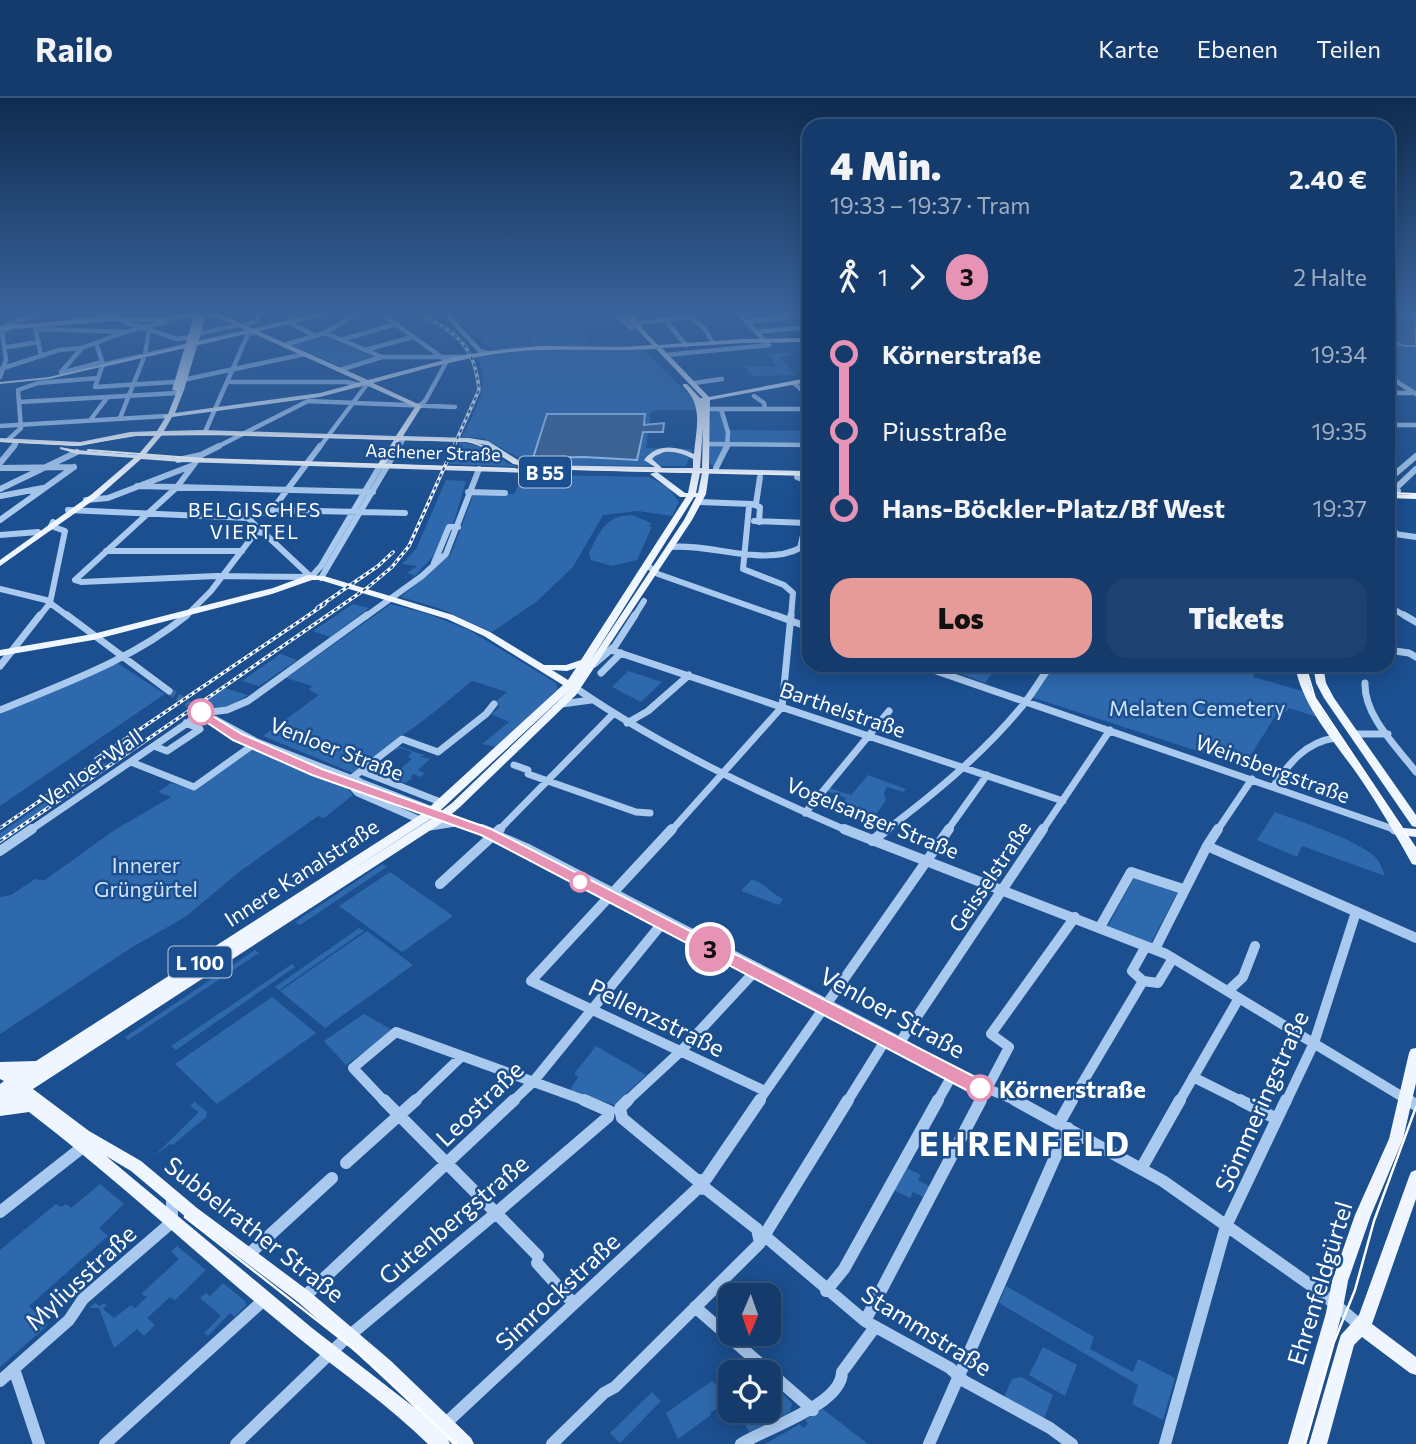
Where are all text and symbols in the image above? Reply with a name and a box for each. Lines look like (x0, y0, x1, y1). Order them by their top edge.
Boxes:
text: Railo (35, 28, 113, 69)
text: Karte (1098, 34, 1159, 63)
text: Ebenen (1197, 34, 1278, 63)
text: Teilen (1316, 34, 1381, 63)
text: 4 Min. (830, 141, 941, 188)
text: 2.40 € (1289, 163, 1367, 194)
text: 19:33 – 19:37 · Tram (830, 191, 1030, 219)
icon: walk (830, 258, 868, 296)
icon: forward (898, 258, 936, 296)
text: 3 (960, 262, 974, 291)
text: 1 (878, 263, 888, 291)
text: 2 Halte (1293, 263, 1367, 291)
text: Körnerstraße (882, 338, 1041, 369)
text: 19:34 (1311, 340, 1367, 368)
text: Piusstraße (882, 415, 1007, 446)
text: 19:35 (1311, 417, 1367, 445)
street label: Aachener Straße (365, 439, 501, 465)
road number: B 55 (519, 456, 571, 488)
text: Hans-Böckler-Platz/Bf West (882, 492, 1225, 523)
text: 19:37 (1313, 494, 1367, 522)
district label: BELGISCHES VIERTEL (188, 498, 322, 543)
button: Los (830, 578, 1092, 658)
button: Tickets (1106, 578, 1367, 658)
street label: Barthelstraße (777, 676, 909, 742)
park label: Melaten Cemetery (1109, 695, 1285, 720)
unlabelled marker (188, 699, 214, 725)
street label: Venloer Straße (267, 711, 407, 785)
street label: Venloer Wall (35, 723, 147, 811)
street label: Weinsbergstraße (1192, 728, 1354, 808)
street label: Vogelsanger Straße (783, 771, 963, 863)
street label: Innere Kanalstraße (219, 813, 383, 931)
street label: Geisselstraße (943, 816, 1035, 936)
park label: Innerer Grüngürtel (94, 852, 198, 901)
unlabelled marker (570, 872, 590, 892)
line badge: 3 (687, 926, 733, 972)
text: 3 (703, 934, 717, 963)
road number: L 100 (168, 946, 232, 978)
street label: Venloer Straße (815, 960, 971, 1064)
street label: Pellenzstraße (584, 972, 730, 1062)
street label: Sömmeringstraße (1208, 1006, 1314, 1196)
street label: Leostraße (429, 1054, 529, 1152)
place label: Körnerstraße (999, 1074, 1146, 1103)
marker: Körnerstraße (967, 1075, 993, 1101)
district label: EHRENFELD (919, 1122, 1131, 1163)
street label: Gutenbergstraße (372, 1148, 534, 1290)
street label: Subbelrather Straße (159, 1150, 351, 1308)
street label: Ehrenfeldgürtel (1280, 1198, 1358, 1368)
street label: Myliusstraße (19, 1218, 141, 1336)
street label: Simrockstraße (489, 1226, 625, 1356)
street label: Stammstraße (857, 1279, 997, 1381)
north arrow (718, 1283, 780, 1346)
map controls (718, 1283, 781, 1423)
button: locate (718, 1360, 781, 1423)

